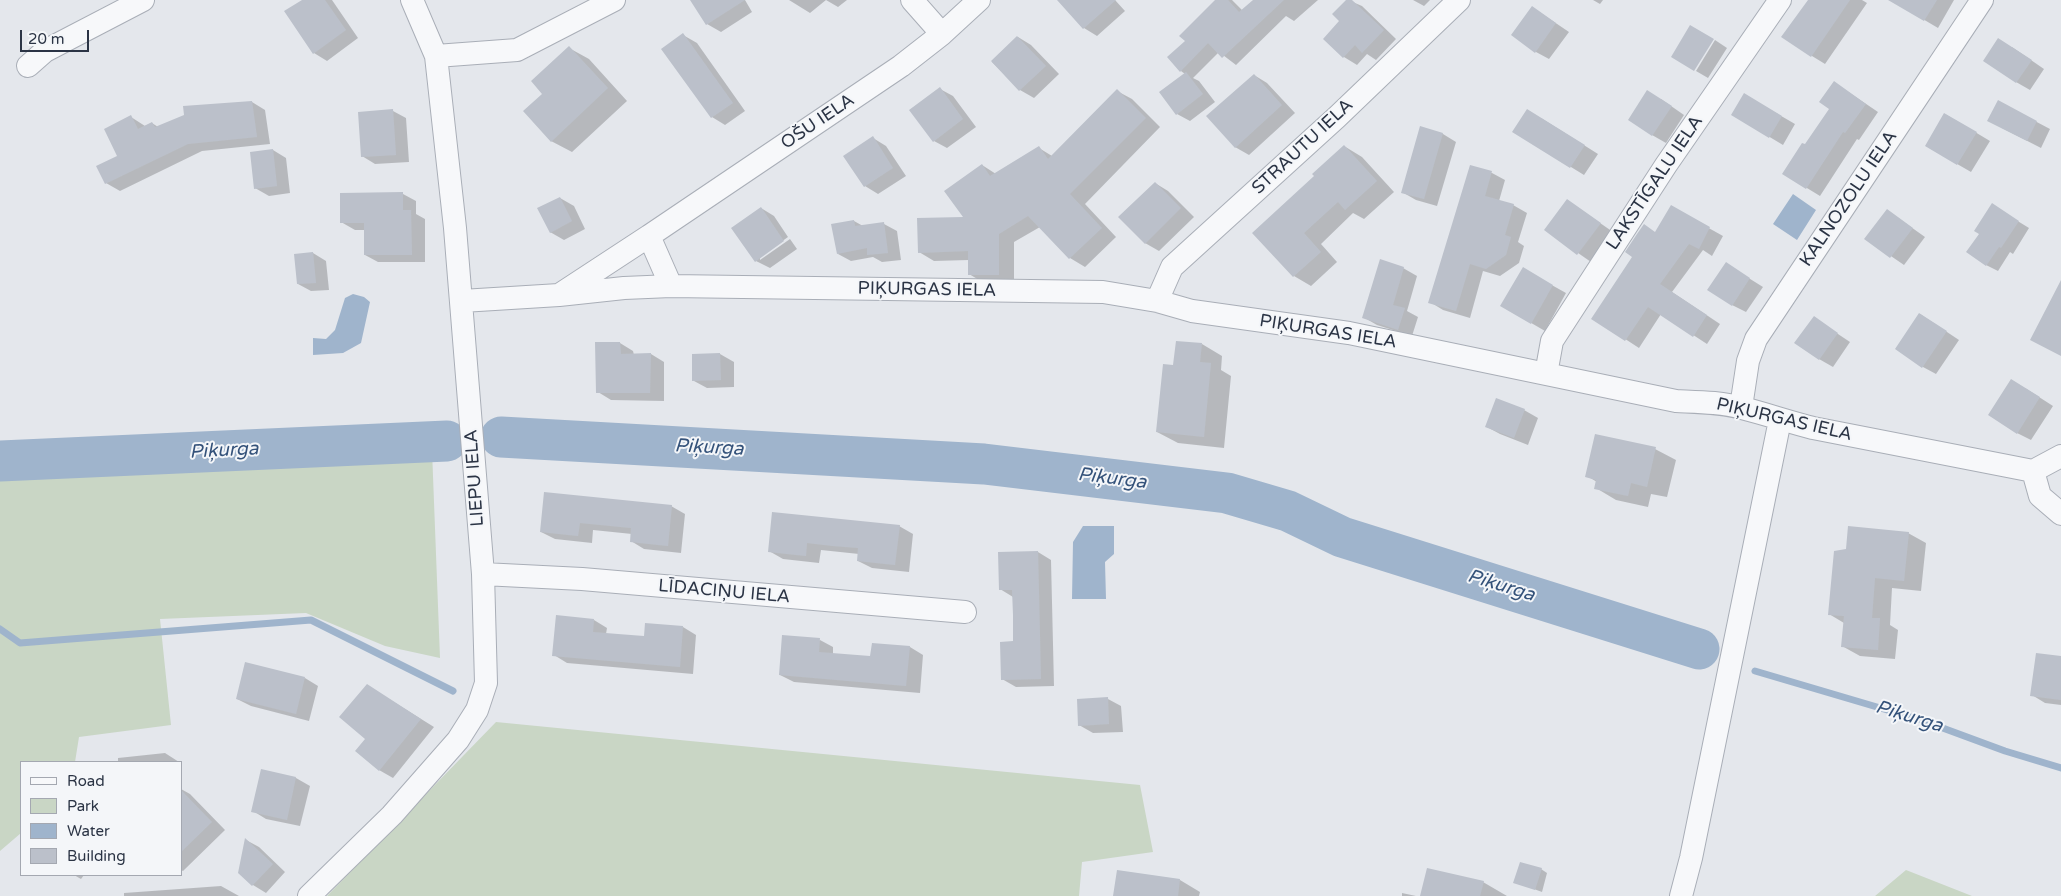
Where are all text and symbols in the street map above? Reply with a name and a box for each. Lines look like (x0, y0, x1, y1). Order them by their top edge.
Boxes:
scale bar (22, 20, 91, 52)
text: 20 m (28, 30, 65, 48)
street label: OŠU IELA (777, 90, 859, 154)
street label: STRAUTU IELA (1248, 95, 1358, 199)
street label: LAKSTĪGALU IELA (1602, 112, 1708, 254)
street label: KALNOZOLU IELA (1796, 127, 1902, 271)
street label: PIĶURGAS IELA (858, 278, 996, 302)
street label: PIĶURGAS IELA (1258, 310, 1398, 354)
street label: PIĶURGAS IELA (1714, 394, 1854, 446)
street label: LIEPU IELA (461, 429, 489, 527)
water label: Piķurga (674, 435, 744, 461)
water label: Piķurga (189, 438, 259, 464)
water label: Piķurga (1076, 463, 1148, 495)
water label: Piķurga (1465, 565, 1537, 607)
street label: LĪDACIŅU IELA (657, 575, 791, 609)
water label: Piķurga (1873, 696, 1945, 738)
legend (20, 761, 182, 876)
text: Road (67, 772, 105, 790)
text: Park (67, 797, 99, 815)
text: Water (67, 822, 110, 840)
text: Building (67, 847, 126, 865)

